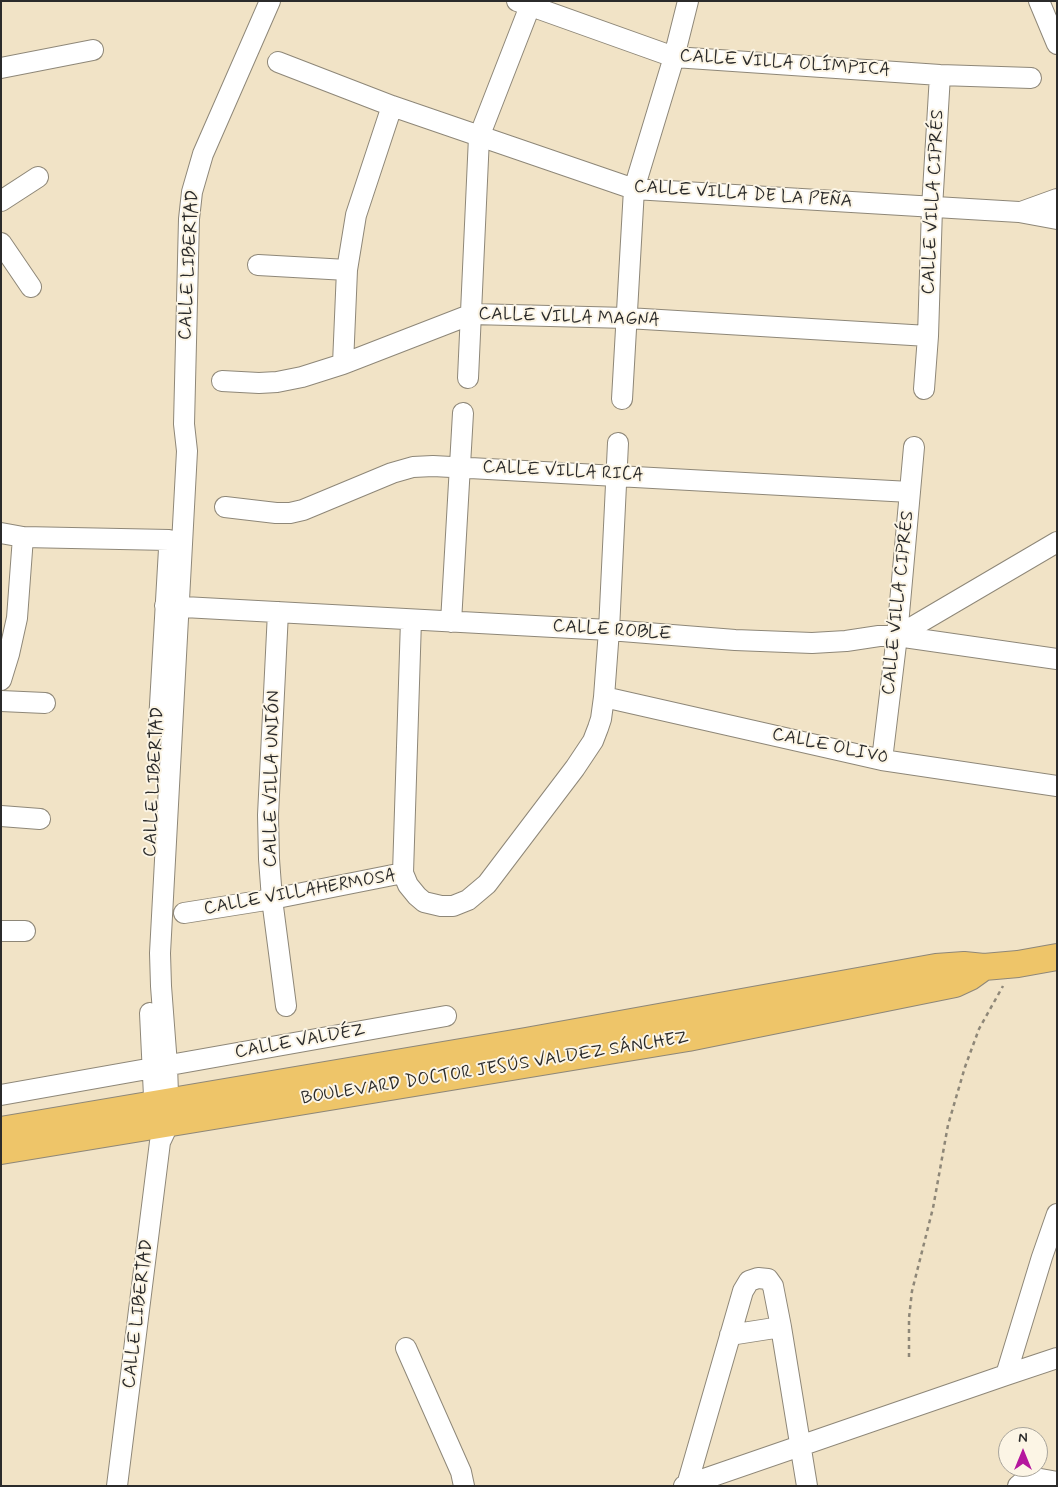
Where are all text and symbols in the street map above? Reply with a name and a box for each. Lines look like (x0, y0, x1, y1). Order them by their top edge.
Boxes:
street label: CALLE VILLA OLÍMPICA (679, 46, 891, 82)
street label: CALLE VILLA CIPRÉS (918, 109, 950, 295)
street label: CALLE VILLA DE LA PEÑA (633, 177, 853, 213)
street label: CALLE LIBERTAD (175, 189, 205, 341)
street label: CALLE VILLA MAGNA (478, 304, 660, 332)
street label: CALLE VILLA RICA (482, 457, 644, 487)
street label: CALLE VILLA CIPRÉS (879, 510, 919, 696)
street label: CALLE ROBLE (552, 616, 672, 646)
street label: CALLE VILLA UNIÓN (261, 690, 285, 868)
street label: CALLE LIBERTAD (140, 706, 170, 858)
street label: CALLE OLIVO (770, 724, 890, 770)
street label: CALLE VILLAHERMOSA (202, 865, 398, 921)
street label: CALLE VALDÉZ (233, 1020, 367, 1064)
street label: BOULEVARD DOCTOR JESÚS VALDEZ SÁNCHEZ (300, 1028, 690, 1110)
street label: CALLE LIBERTAD (119, 1238, 159, 1390)
north arrow (998, 1427, 1048, 1477)
text: N (1018, 1429, 1028, 1447)

